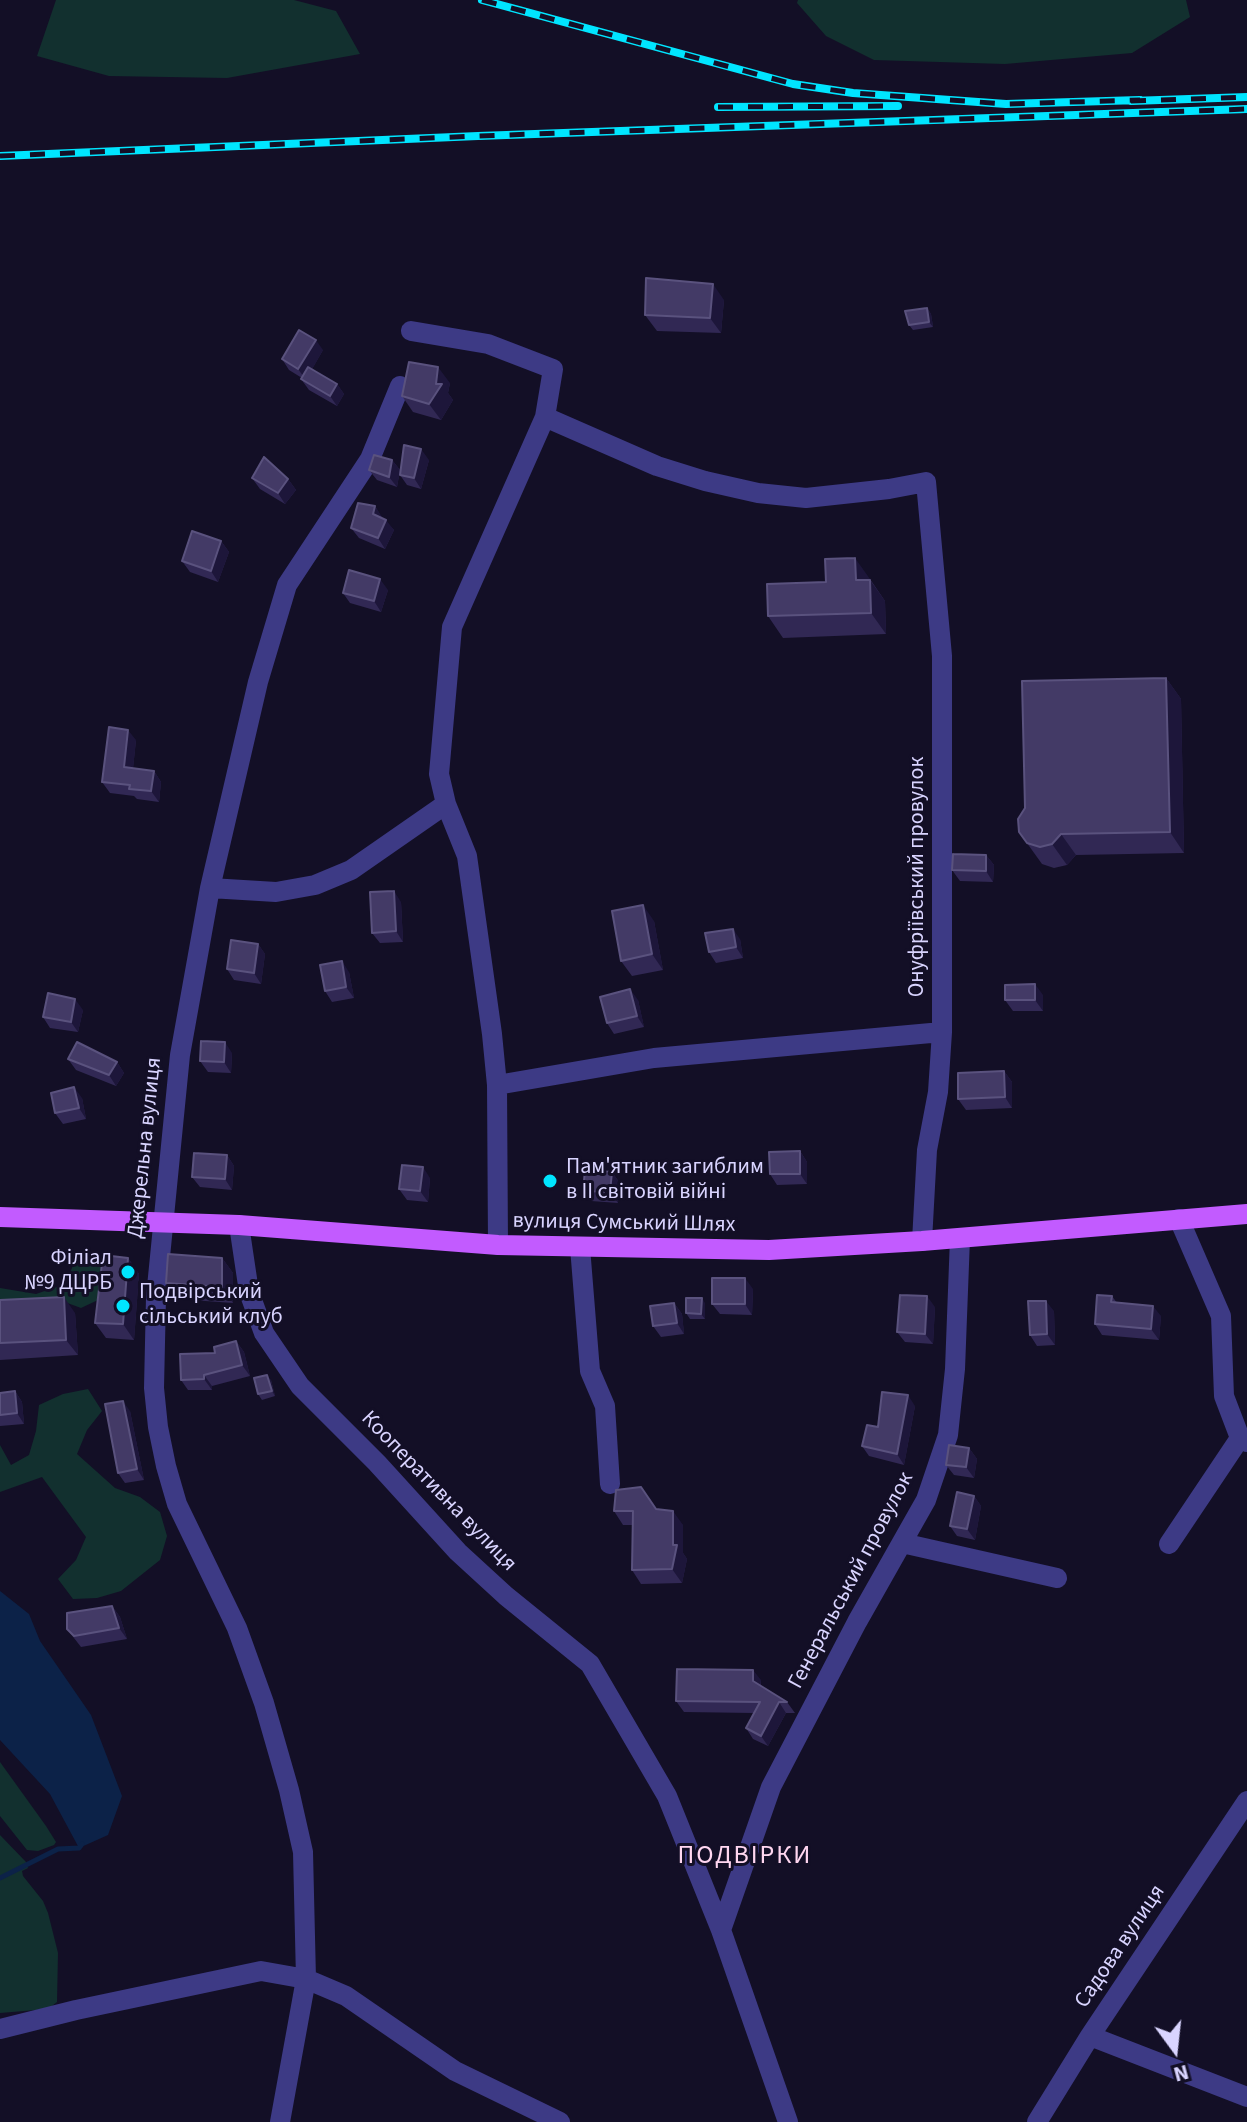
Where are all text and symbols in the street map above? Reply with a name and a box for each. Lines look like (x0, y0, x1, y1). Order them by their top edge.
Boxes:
street label: Онуфріївський провулок (905, 757, 931, 997)
street label: Джерельна вулиця (123, 1056, 169, 1240)
place label: Пам'ятник загиблим в II світовій війні (566, 1155, 764, 1206)
marker: Пам'ятник загиблим в II світовій війні (541, 1172, 559, 1190)
street label: вулиця Сумський Шлях (512, 1209, 736, 1239)
place label: Філіал №9 ДЦРБ (24, 1246, 112, 1298)
marker: Філіал №9 ДЦРБ (119, 1263, 137, 1281)
place label: Подвірський сільський клуб (139, 1280, 283, 1332)
marker: Подвірський сільський клуб (114, 1297, 132, 1315)
street label: Кооперативна вулиця (355, 1406, 521, 1578)
street label: Генеральський провулок (784, 1468, 920, 1694)
district label: ПОДВІРКИ (678, 1841, 812, 1873)
street label: Садова вулиця (1070, 1880, 1172, 2014)
north arrow (1135, 2010, 1215, 2090)
text: N (1170, 2056, 1192, 2091)

